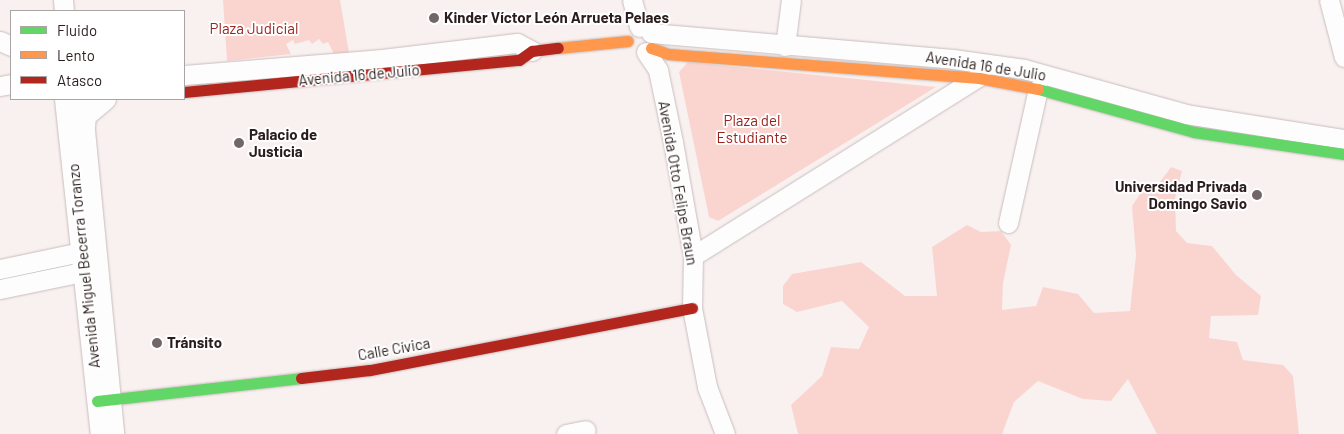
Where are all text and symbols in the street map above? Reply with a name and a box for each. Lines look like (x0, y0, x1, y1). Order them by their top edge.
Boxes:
place label: Kinder Víctor León Arrueta Pelaes (444, 9, 669, 27)
legend (10, 10, 185, 100)
marker: Kinder Víctor León Arrueta Pelaes (428, 12, 440, 24)
park label: Plaza Judicial (210, 20, 298, 38)
text: Fluido (57, 21, 97, 39)
text: Lento (57, 46, 95, 64)
street label: Avenida 16 de Julio (925, 48, 1047, 84)
street label: Avenida 16 de Julio (298, 61, 420, 89)
text: Atasco (57, 71, 102, 89)
street label: Avenida Otto Felipe Braun (655, 99, 701, 267)
park label: Plaza del Estudiante (717, 111, 787, 146)
place label: Palacio de Justicia (249, 125, 317, 160)
marker: Palacio de Justicia (233, 137, 245, 149)
street label: Avenida Miguel Becerra Toranzo (64, 163, 104, 369)
place label: Universidad Privada Domingo Savio (1115, 177, 1247, 212)
marker: Universidad Privada Domingo Savio (1251, 189, 1263, 201)
place label: Tránsito (167, 334, 222, 352)
street label: Calle Cívica (356, 334, 432, 364)
marker: Tránsito (151, 337, 163, 349)

